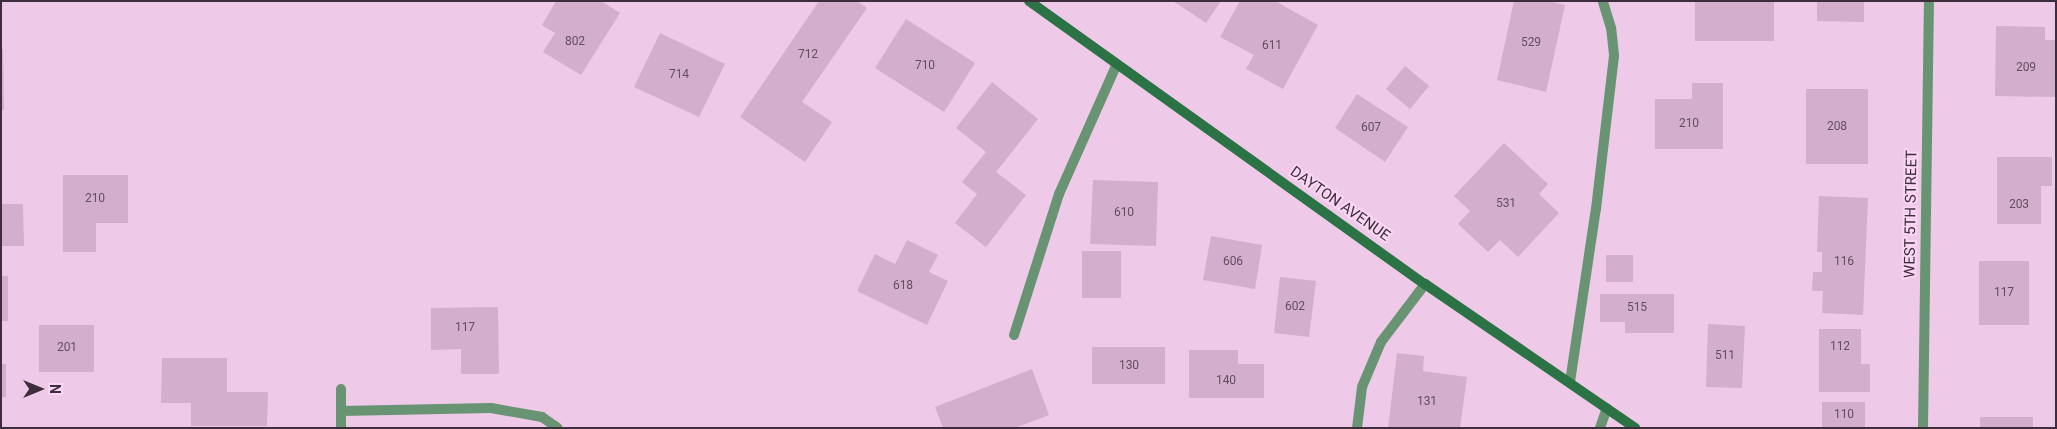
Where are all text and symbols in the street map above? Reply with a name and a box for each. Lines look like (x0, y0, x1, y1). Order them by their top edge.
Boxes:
house number: 802 (565, 35, 585, 49)
house number: 529 (1521, 36, 1541, 50)
house number: 611 (1262, 39, 1282, 53)
house number: 712 (798, 48, 818, 62)
house number: 710 (915, 59, 935, 73)
house number: 209 (2016, 61, 2036, 75)
house number: 714 (669, 68, 689, 82)
house number: 210 (1679, 117, 1699, 131)
house number: 208 (1827, 120, 1847, 134)
house number: 607 (1361, 121, 1381, 135)
street label: WEST 5TH STREET (1901, 150, 1921, 278)
street label: DAYTON AVENUE (1287, 163, 1393, 245)
house number: 210 (85, 192, 105, 206)
house number: 531 (1496, 197, 1516, 211)
house number: 203 (2009, 198, 2029, 212)
house number: 610 (1114, 206, 1134, 220)
house number: 606 (1223, 255, 1243, 269)
house number: 116 (1834, 255, 1854, 269)
house number: 618 (893, 279, 913, 293)
house number: 117 (1994, 286, 2014, 300)
house number: 602 (1285, 300, 1305, 314)
house number: 515 (1627, 301, 1647, 315)
house number: 117 (455, 321, 475, 335)
house number: 112 (1830, 340, 1850, 354)
house number: 201 (57, 341, 77, 355)
house number: 511 (1715, 349, 1735, 363)
house number: 130 (1119, 359, 1139, 373)
north arrow (15, 364, 65, 414)
house number: 140 (1216, 374, 1236, 388)
text: N (47, 384, 63, 394)
house number: 131 (1417, 395, 1437, 409)
house number: 110 (1834, 408, 1854, 422)

